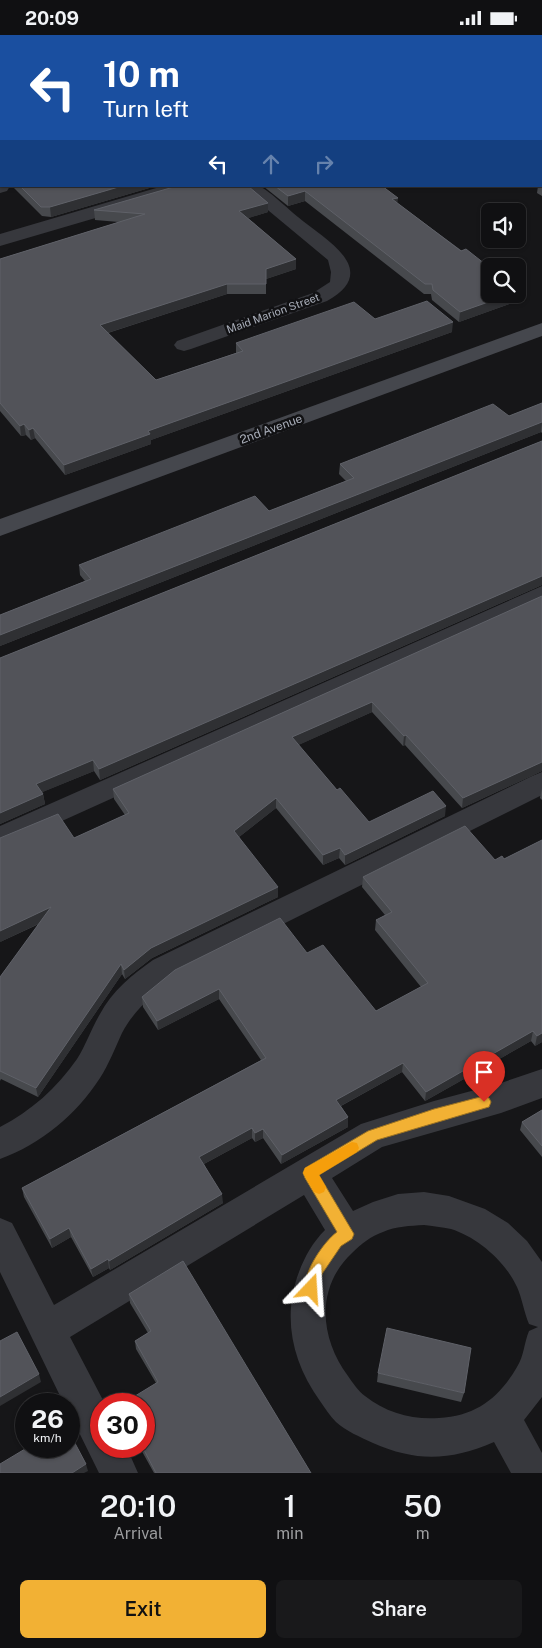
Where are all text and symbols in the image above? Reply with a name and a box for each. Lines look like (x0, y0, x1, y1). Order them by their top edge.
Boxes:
text: 20:09 (25, 7, 79, 29)
text: 10 m (103, 54, 180, 95)
icon: left (20, 55, 85, 120)
text: Turn left (103, 96, 189, 122)
icon: left (204, 150, 232, 178)
icon: ahead (257, 150, 285, 178)
icon: right (310, 150, 338, 178)
map controls (481, 203, 526, 303)
button: sound (481, 203, 526, 248)
button: search (481, 258, 526, 303)
street label: Maid Marion Street (225, 291, 321, 335)
street label: 2nd Avenue (238, 411, 304, 447)
pin (463, 1051, 505, 1102)
icon: arrive (470, 1058, 498, 1086)
position arrow (284, 1262, 336, 1314)
speed limit sign: 30 (90, 1393, 155, 1458)
text: 26 (31, 1404, 64, 1434)
text: km/h (33, 1431, 62, 1445)
text: 20:10 (100, 1488, 176, 1524)
text: 1 (284, 1488, 296, 1524)
text: 50 (403, 1488, 442, 1524)
text: Arrival (113, 1524, 163, 1543)
text: min (276, 1524, 303, 1543)
text: m (416, 1524, 430, 1543)
button: Exit (20, 1580, 266, 1638)
button: Share (276, 1580, 522, 1638)

